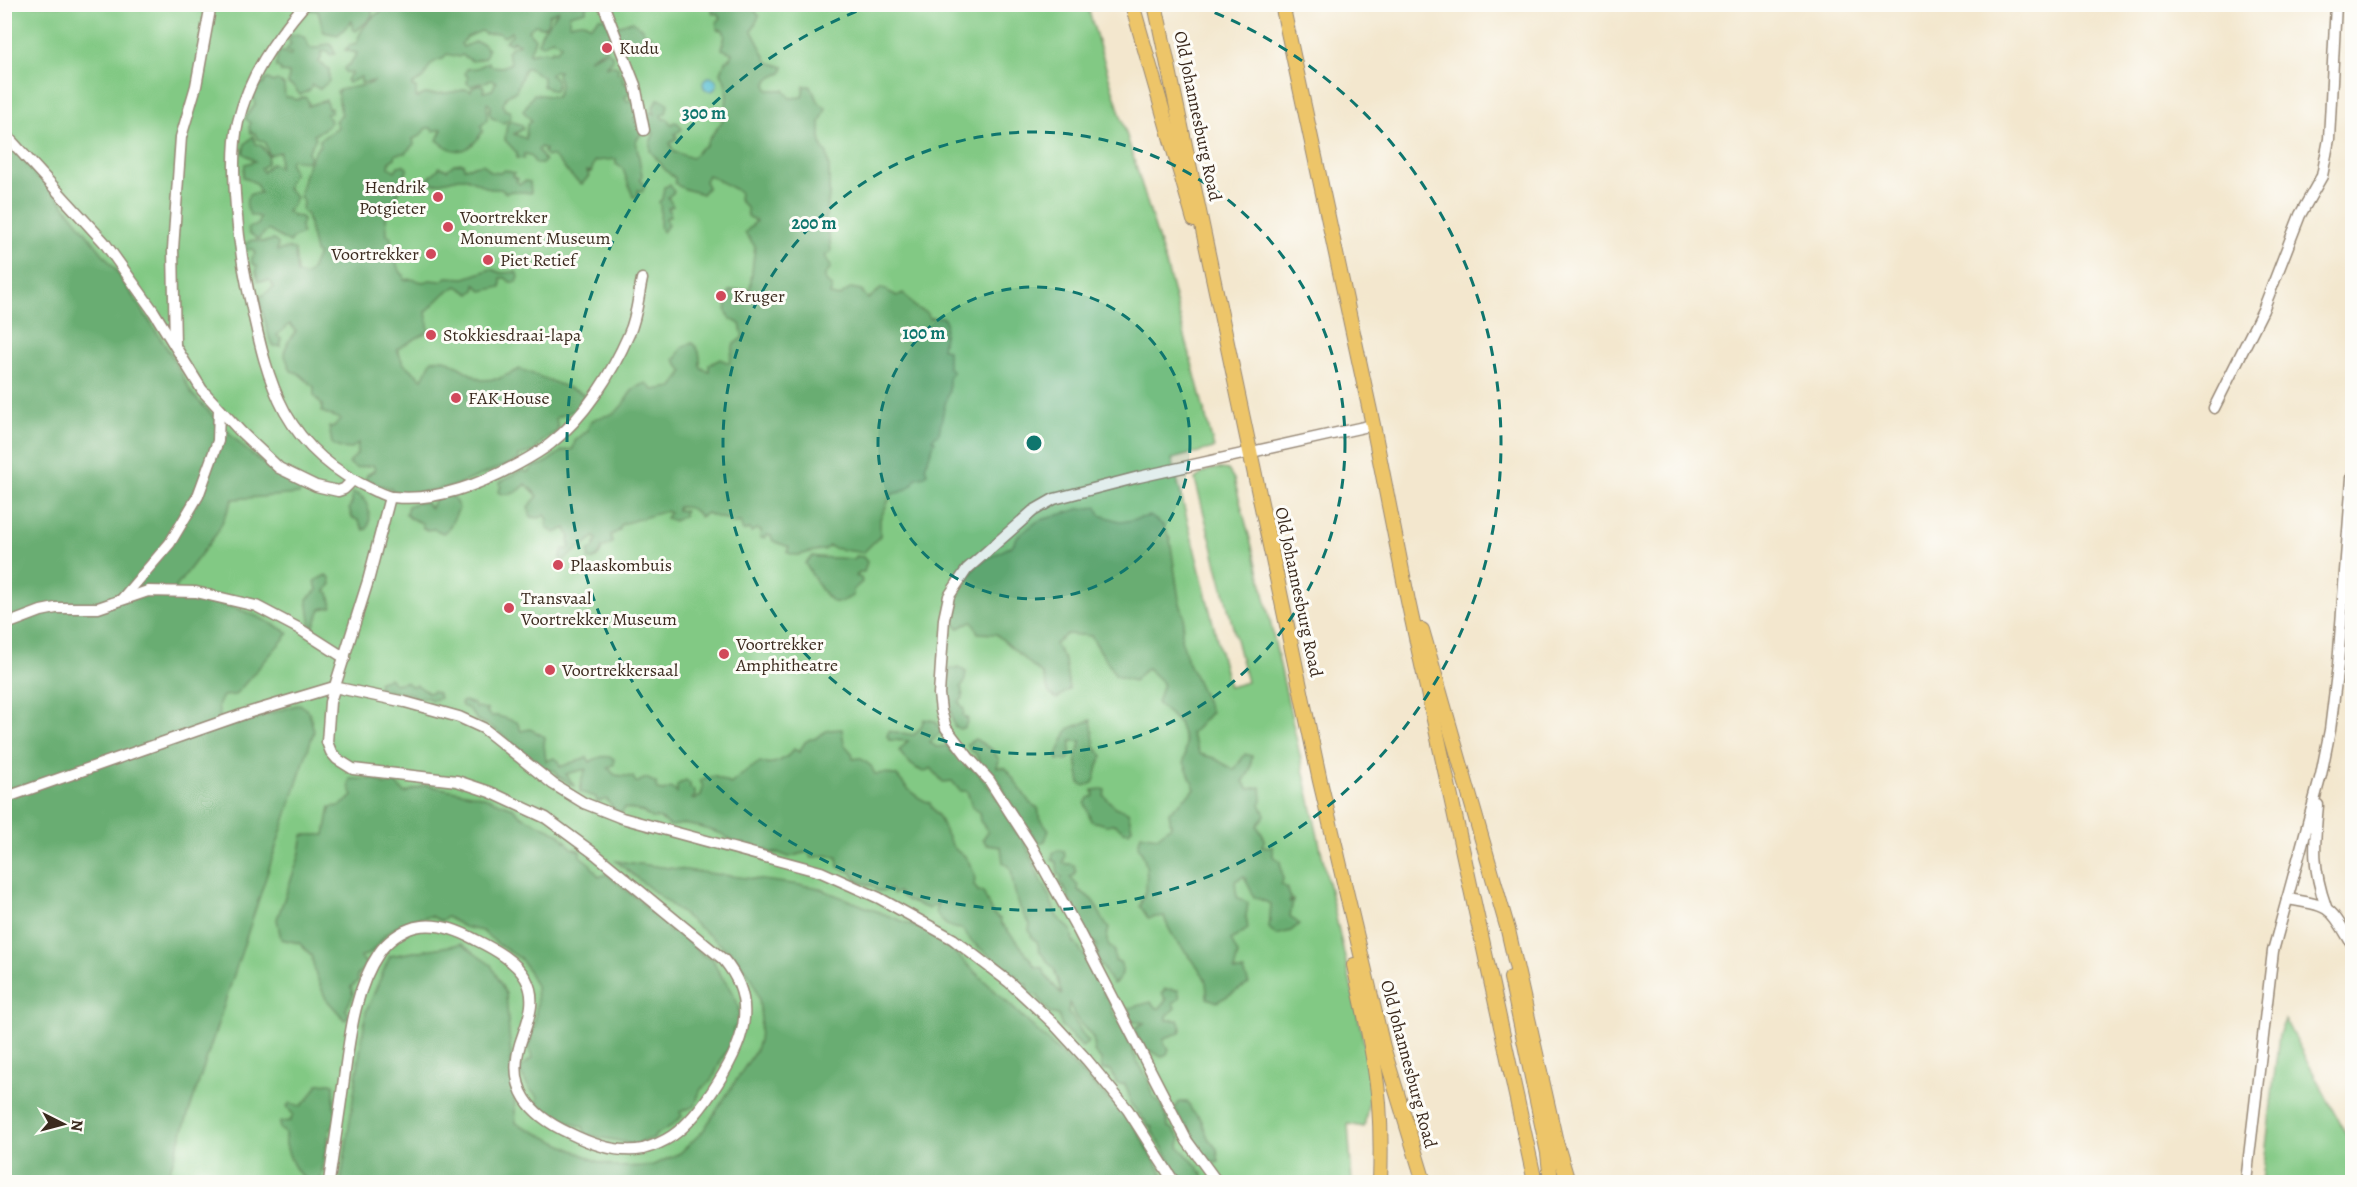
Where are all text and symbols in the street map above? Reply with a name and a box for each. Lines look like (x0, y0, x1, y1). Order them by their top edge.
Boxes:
street label: Old Johannesburg Road (1168, 29, 1228, 203)
place label: Kudu (619, 36, 659, 60)
marker: Kudu (600, 41, 614, 55)
text: 300 m (682, 101, 726, 125)
place label: Hendrik Potgieter (359, 175, 426, 220)
marker: Hendrik Potgieter (431, 190, 445, 204)
place label: Voortrekker Monument Museum (459, 205, 611, 250)
text: 200 m (791, 211, 837, 235)
marker: Voortrekker Monument Museum (441, 220, 455, 234)
place label: Voortrekker (330, 242, 419, 266)
marker: Voortrekker (424, 247, 438, 261)
place label: Piet Retief (500, 248, 579, 272)
marker: Piet Retief (481, 253, 495, 267)
place label: Kruger (733, 284, 785, 308)
marker: Kruger (714, 289, 728, 303)
text: 100 m (903, 321, 945, 345)
place label: Stokkiesdraai-lapa (443, 323, 582, 347)
marker: Stokkiesdraai-lapa (424, 328, 438, 342)
place label: FAK House (468, 386, 550, 410)
marker: FAK House (449, 391, 463, 405)
centre of rings (1024, 433, 1044, 453)
street label: Old Johannesburg Road (1269, 505, 1329, 679)
place label: Plaaskombuis (570, 553, 672, 577)
marker: Plaaskombuis (551, 558, 565, 572)
place label: Transvaal Voortrekker Museum (520, 586, 677, 631)
marker: Transvaal Voortrekker Museum (502, 601, 516, 615)
place label: Voortrekker Amphitheatre (735, 632, 838, 677)
marker: Voortrekker Amphitheatre (717, 647, 731, 661)
place label: Voortrekkersaal (561, 658, 679, 682)
marker: Voortrekkersaal (543, 663, 557, 677)
street label: Old Johannesburg Road (1375, 977, 1443, 1151)
north arrow (33, 1094, 93, 1154)
text: N (65, 1119, 88, 1133)

